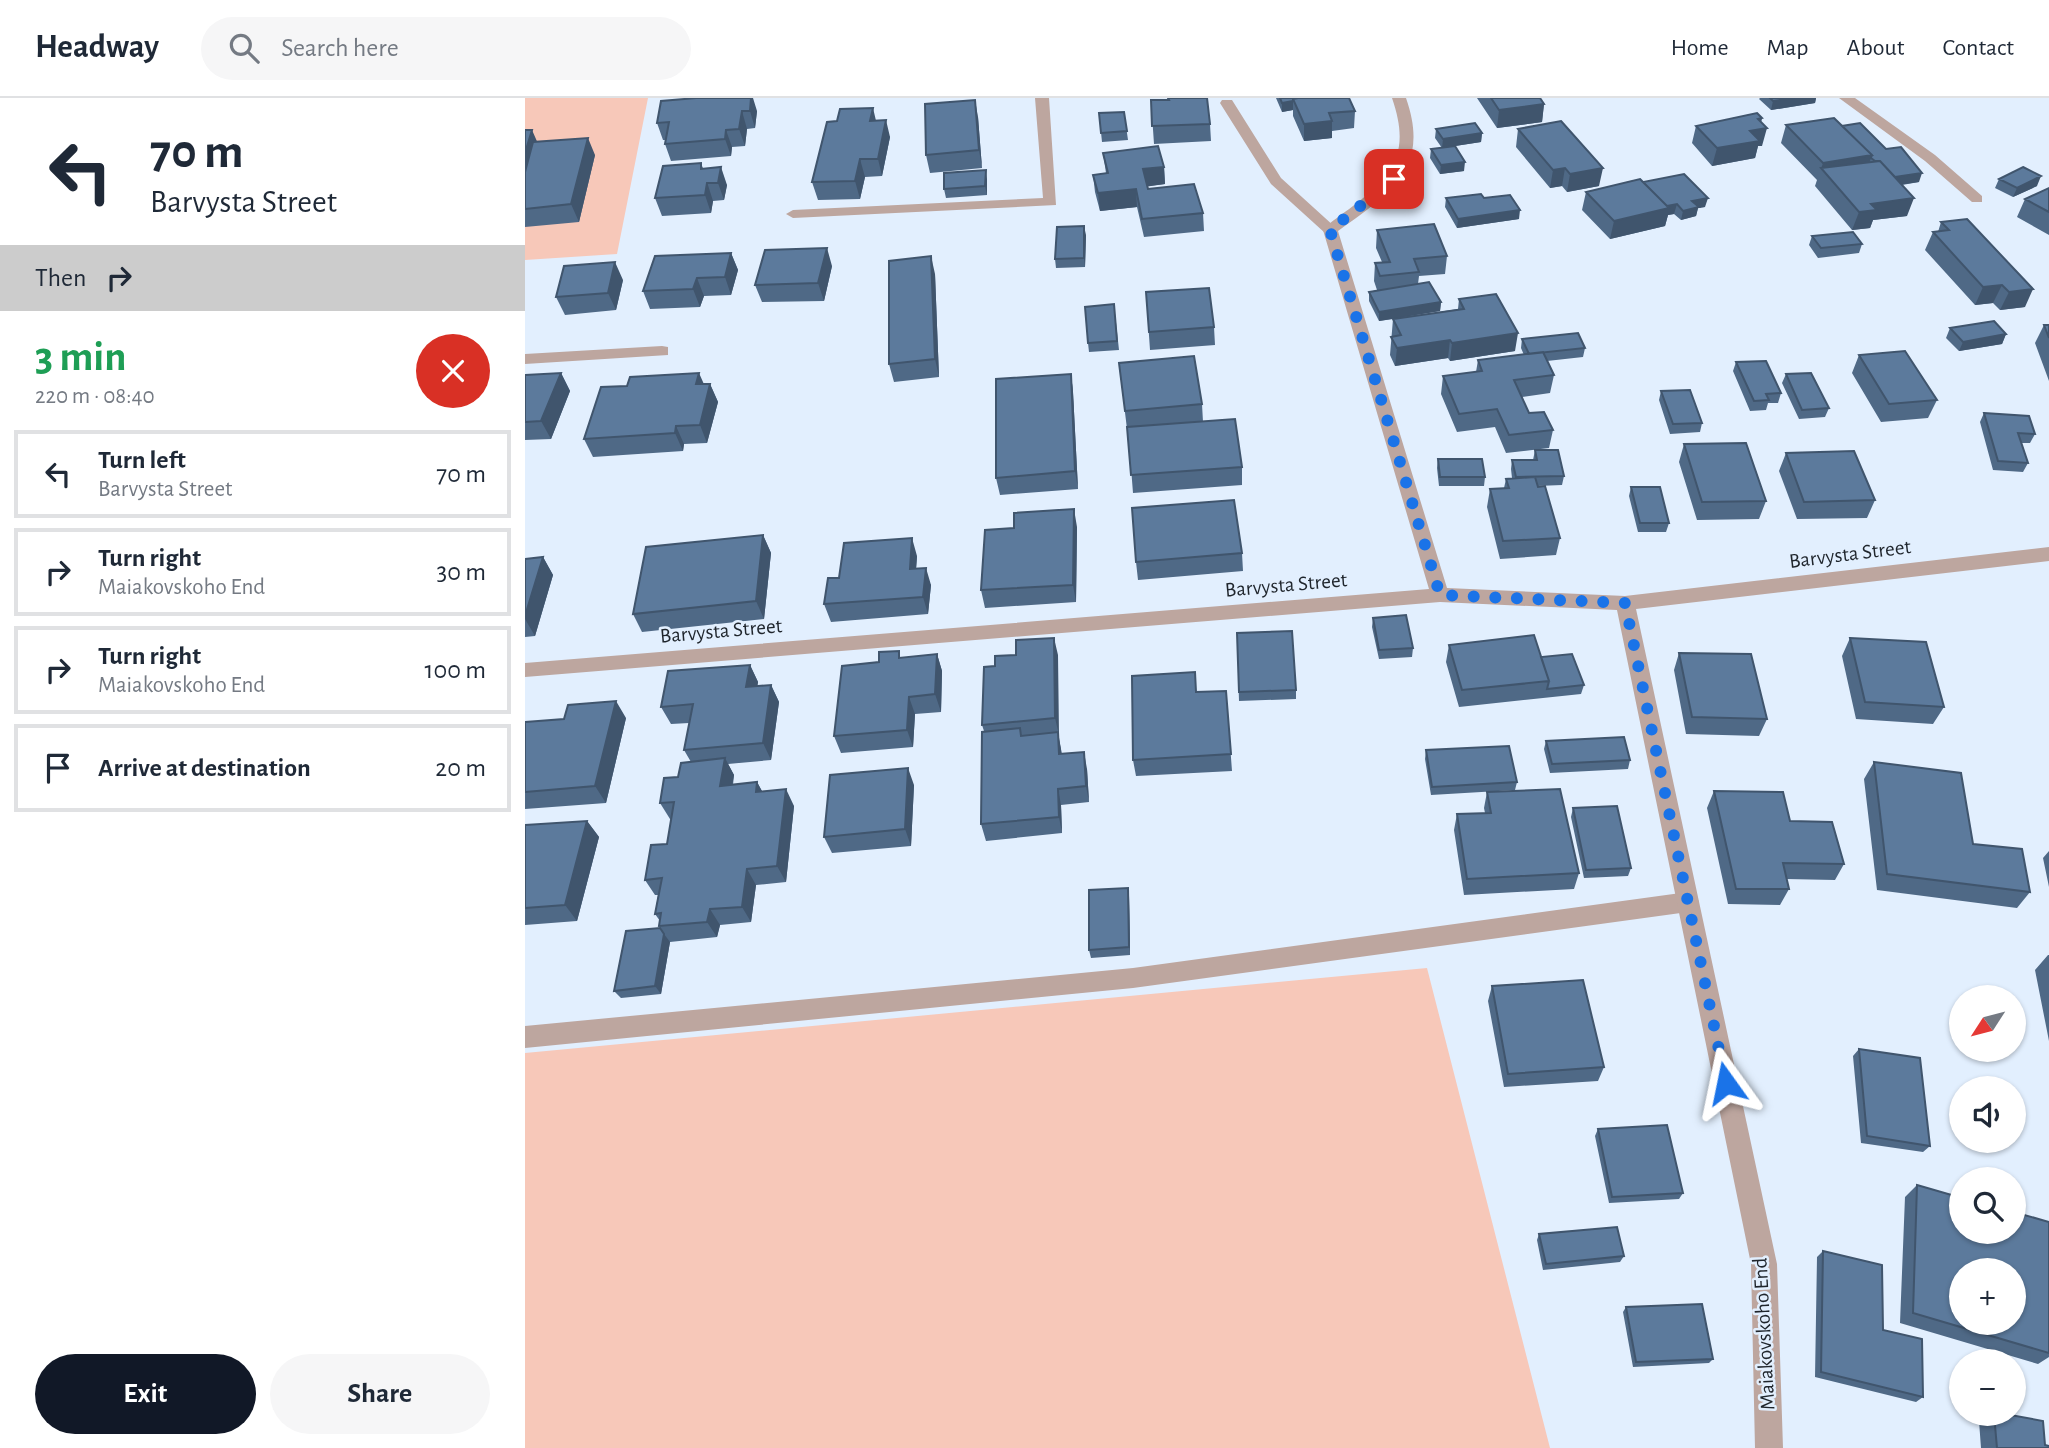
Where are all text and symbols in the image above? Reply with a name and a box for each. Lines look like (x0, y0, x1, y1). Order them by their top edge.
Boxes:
search box (201, 17, 691, 80)
icon: search (225, 29, 263, 67)
text: Headway (35, 31, 159, 64)
text: Search here (281, 35, 399, 61)
text: Home (1671, 36, 1729, 60)
text: Map (1767, 36, 1809, 60)
text: About (1847, 36, 1904, 60)
text: Contact (1942, 36, 2014, 60)
icon: left (35, 126, 126, 217)
text: 70 m (150, 128, 244, 177)
pin (1364, 149, 1424, 209)
icon: arrive (1375, 160, 1413, 198)
text: Barvysta Street (150, 186, 337, 218)
icon: right (100, 259, 138, 297)
text: Then (35, 265, 86, 291)
button: close (416, 334, 490, 408)
text: 3 min (35, 336, 127, 378)
text: 220 m · 08:40 (35, 385, 155, 408)
text: Turn left (98, 447, 186, 473)
icon: left (39, 455, 77, 493)
text: 70 m (436, 461, 486, 487)
text: Barvysta Street (98, 478, 232, 501)
street label: Barvysta Street (1788, 536, 1912, 572)
text: Turn right (98, 545, 201, 571)
icon: right (39, 553, 77, 591)
text: 30 m (436, 559, 486, 585)
street label: Barvysta Street (1224, 569, 1348, 601)
text: Maiakovskoho End (98, 576, 265, 599)
street label: Barvysta Street (659, 615, 783, 647)
text: Turn right (98, 643, 201, 669)
icon: right (39, 651, 77, 689)
text: 100 m (425, 657, 486, 683)
text: Maiakovskoho End (98, 674, 265, 697)
icon: arrive (39, 749, 77, 787)
text: Arrive at destination (98, 755, 311, 781)
text: 20 m (435, 755, 486, 781)
north arrow (1949, 985, 2027, 1062)
map controls (1949, 985, 2026, 1426)
position arrow (1689, 1046, 1763, 1120)
button: sound (1949, 1076, 2026, 1153)
button: search (1949, 1167, 2026, 1244)
street label: Maiakovskoho End (1750, 1257, 1778, 1411)
button: + (1949, 1258, 2026, 1335)
button: − (1949, 1349, 2026, 1426)
button: Exit (35, 1354, 256, 1434)
button: Share (270, 1354, 490, 1434)

